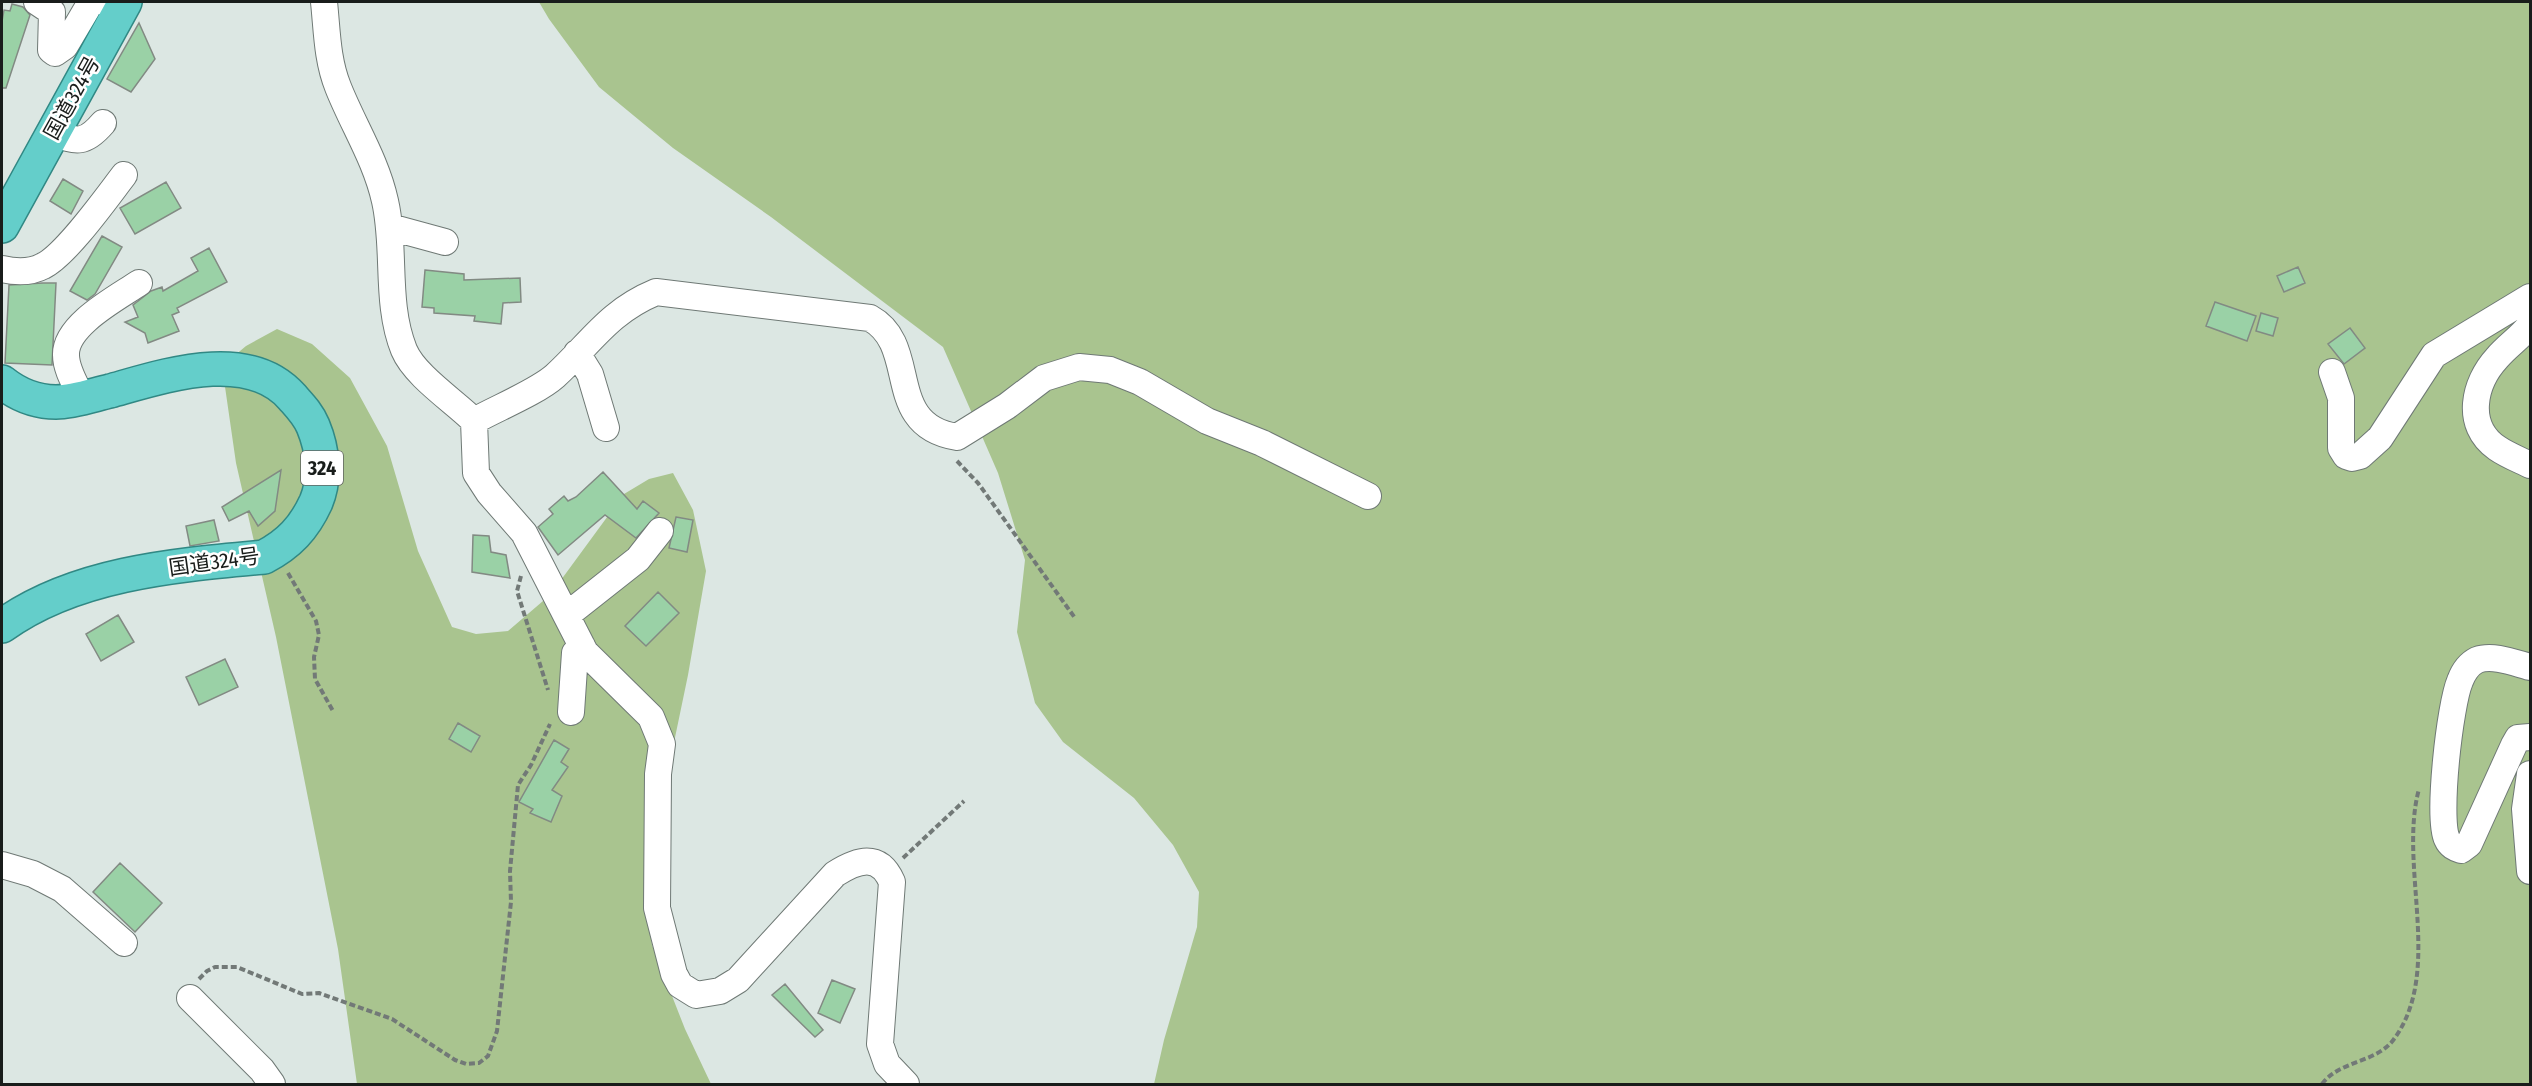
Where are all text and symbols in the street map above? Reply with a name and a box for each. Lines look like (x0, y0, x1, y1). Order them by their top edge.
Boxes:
street label: 国道324号 (38, 52, 106, 144)
road number: 324 (301, 451, 343, 485)
street label: 国道324号 (167, 543, 261, 581)

